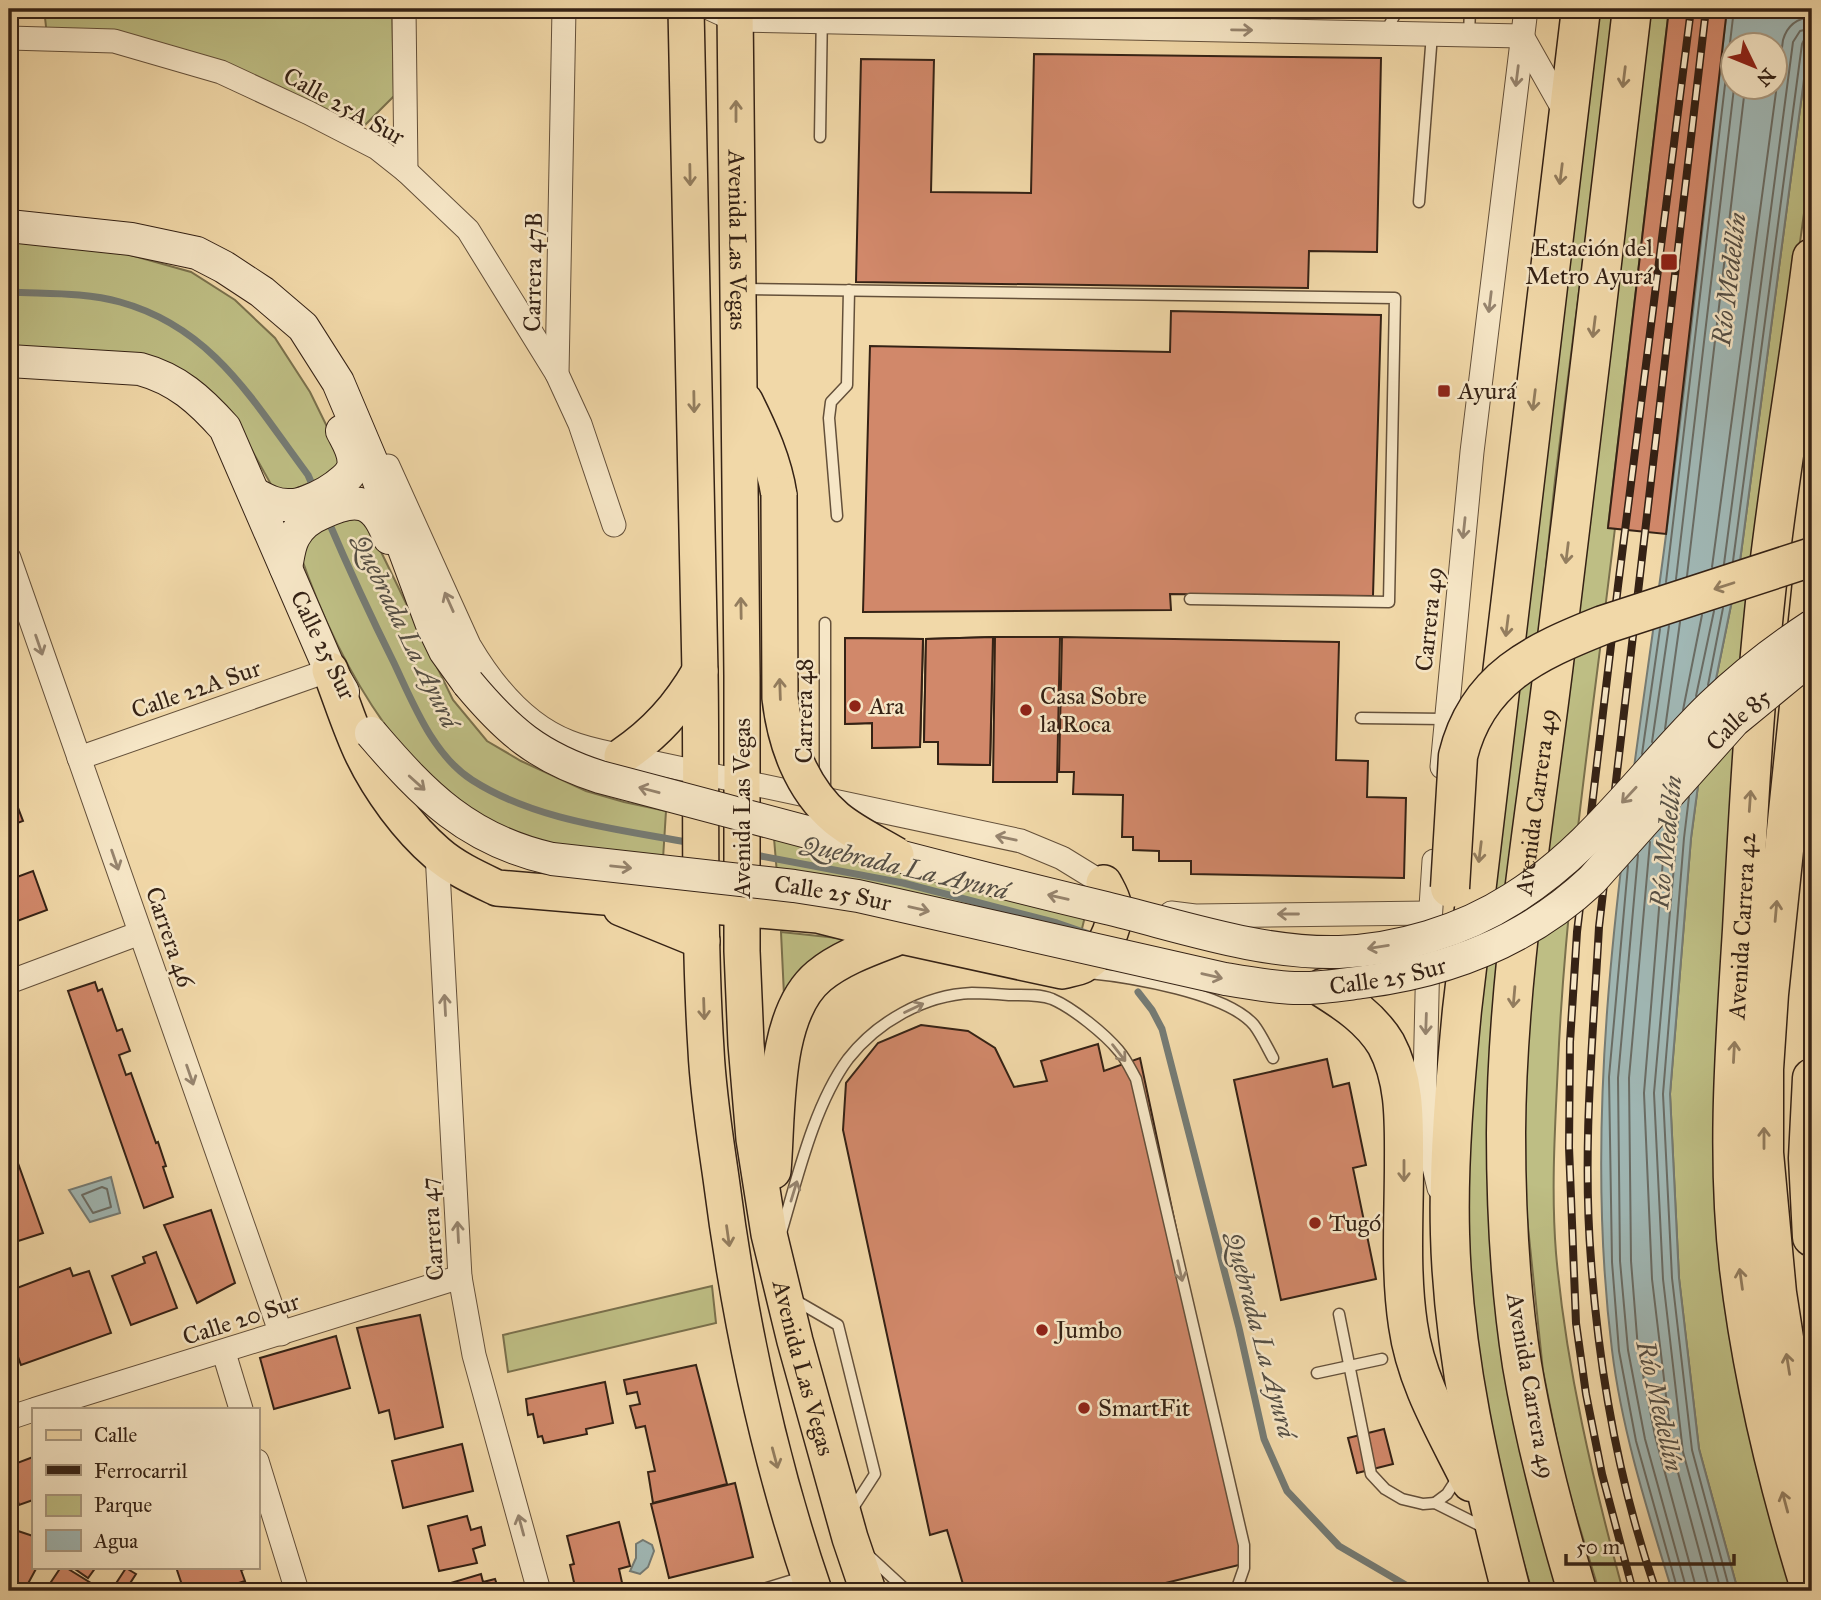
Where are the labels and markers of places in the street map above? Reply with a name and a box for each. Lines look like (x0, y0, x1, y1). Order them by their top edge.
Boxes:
place label: Estación del Metro Ayurá (1525, 233, 1654, 291)
marker: Estación del Metro Ayurá (1659, 252, 1679, 272)
place label: Ayurá (1457, 376, 1517, 406)
marker: Ayurá (1436, 383, 1452, 399)
place label: Casa Sobre la Roca (1040, 681, 1147, 739)
place label: Ara (868, 691, 905, 721)
marker: Ara (847, 698, 863, 714)
marker: Casa Sobre la Roca (1018, 702, 1034, 718)
place label: Tugó (1329, 1208, 1381, 1238)
marker: Tugó (1307, 1215, 1323, 1231)
place label: Jumbo (1053, 1315, 1122, 1345)
marker: Jumbo (1034, 1322, 1050, 1338)
place label: SmartFit (1098, 1393, 1191, 1423)
marker: SmartFit (1076, 1400, 1092, 1416)

